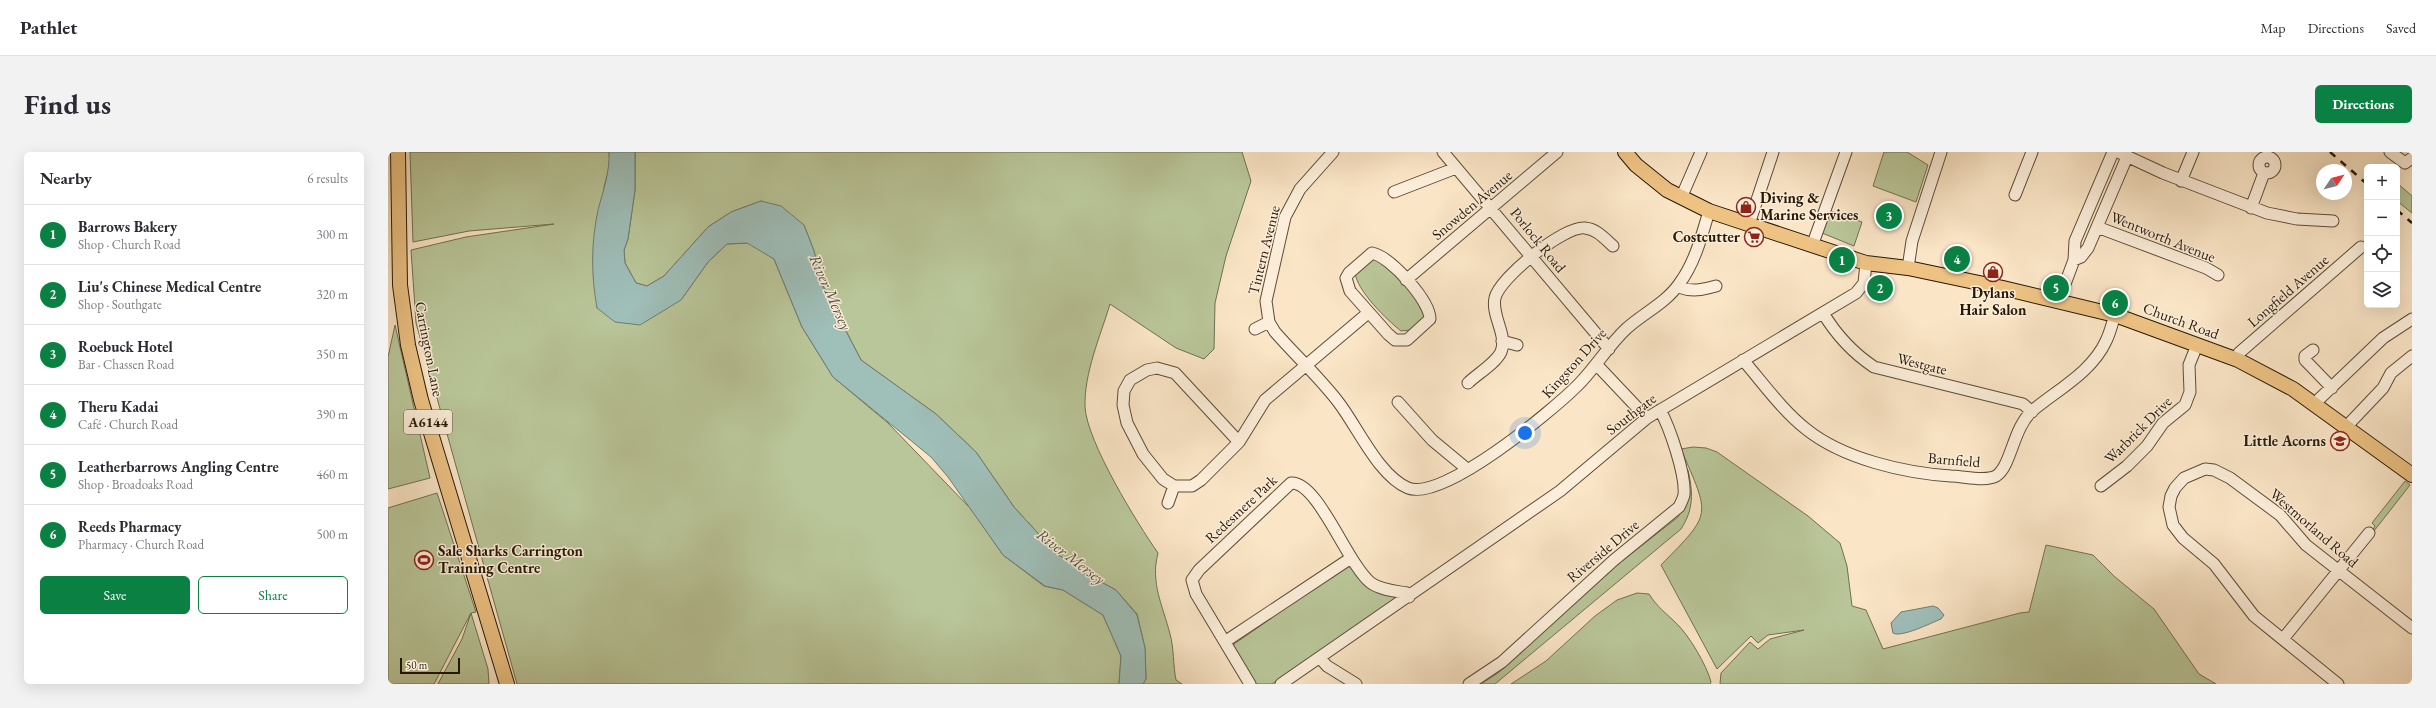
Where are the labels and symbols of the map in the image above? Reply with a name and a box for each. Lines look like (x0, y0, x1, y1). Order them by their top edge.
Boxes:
north arrow (2316, 164, 2352, 200)
street label: Snowden Avenue (1427, 165, 1516, 244)
place label: Diving & Marine Services (1760, 188, 1858, 224)
shop icon: Diving & Marine Services (1735, 196, 1757, 218)
pin: 3 (1876, 201, 1902, 231)
street label: Tintern Avenue (1243, 203, 1284, 296)
street label: Porlock Road (1506, 203, 1571, 276)
street label: Wentworth Avenue (2108, 207, 2219, 266)
supermarket icon: Costcutter (1743, 226, 1765, 248)
place label: Costcutter (1673, 227, 1741, 246)
pin: 4 (1944, 244, 1970, 274)
pin: 1 (1829, 245, 1855, 275)
street label: Longfield Avenue (2243, 250, 2332, 331)
water label: River Mersey (805, 251, 857, 334)
shop icon: Dylans Hair Salon (1982, 261, 2004, 283)
pin: 2 (1867, 273, 1893, 303)
pin: 5 (2043, 273, 2069, 303)
place label: Dylans Hair Salon (1960, 283, 2027, 319)
pin: 6 (2102, 288, 2128, 318)
street label: Church Road (2141, 298, 2222, 343)
street label: Carrington Lane (411, 300, 448, 398)
street label: Kingston Drive (1537, 323, 1610, 402)
street label: Westgate (1895, 348, 1949, 379)
street label: Southgate (1602, 389, 1660, 439)
street label: Warbrick Drive (2100, 392, 2176, 467)
road number: A6144 (404, 410, 452, 434)
your location (1515, 423, 1535, 443)
school or university icon: Little Acorns (2329, 430, 2351, 452)
place label: Little Acorns (2243, 431, 2326, 450)
street label: Barnfield (1927, 448, 1981, 471)
street label: Redesmere Park (1201, 470, 1281, 547)
street label: Westmorland Road (2266, 484, 2363, 572)
street label: Riverside Drive (1563, 515, 1643, 586)
water label: River Mersey (1032, 524, 1110, 589)
place label: Sale Sharks Carrington Training Centre (438, 541, 584, 577)
sports icon: Sale Sharks Carrington Training Centre (413, 549, 435, 571)
scale bar (400, 656, 460, 675)

